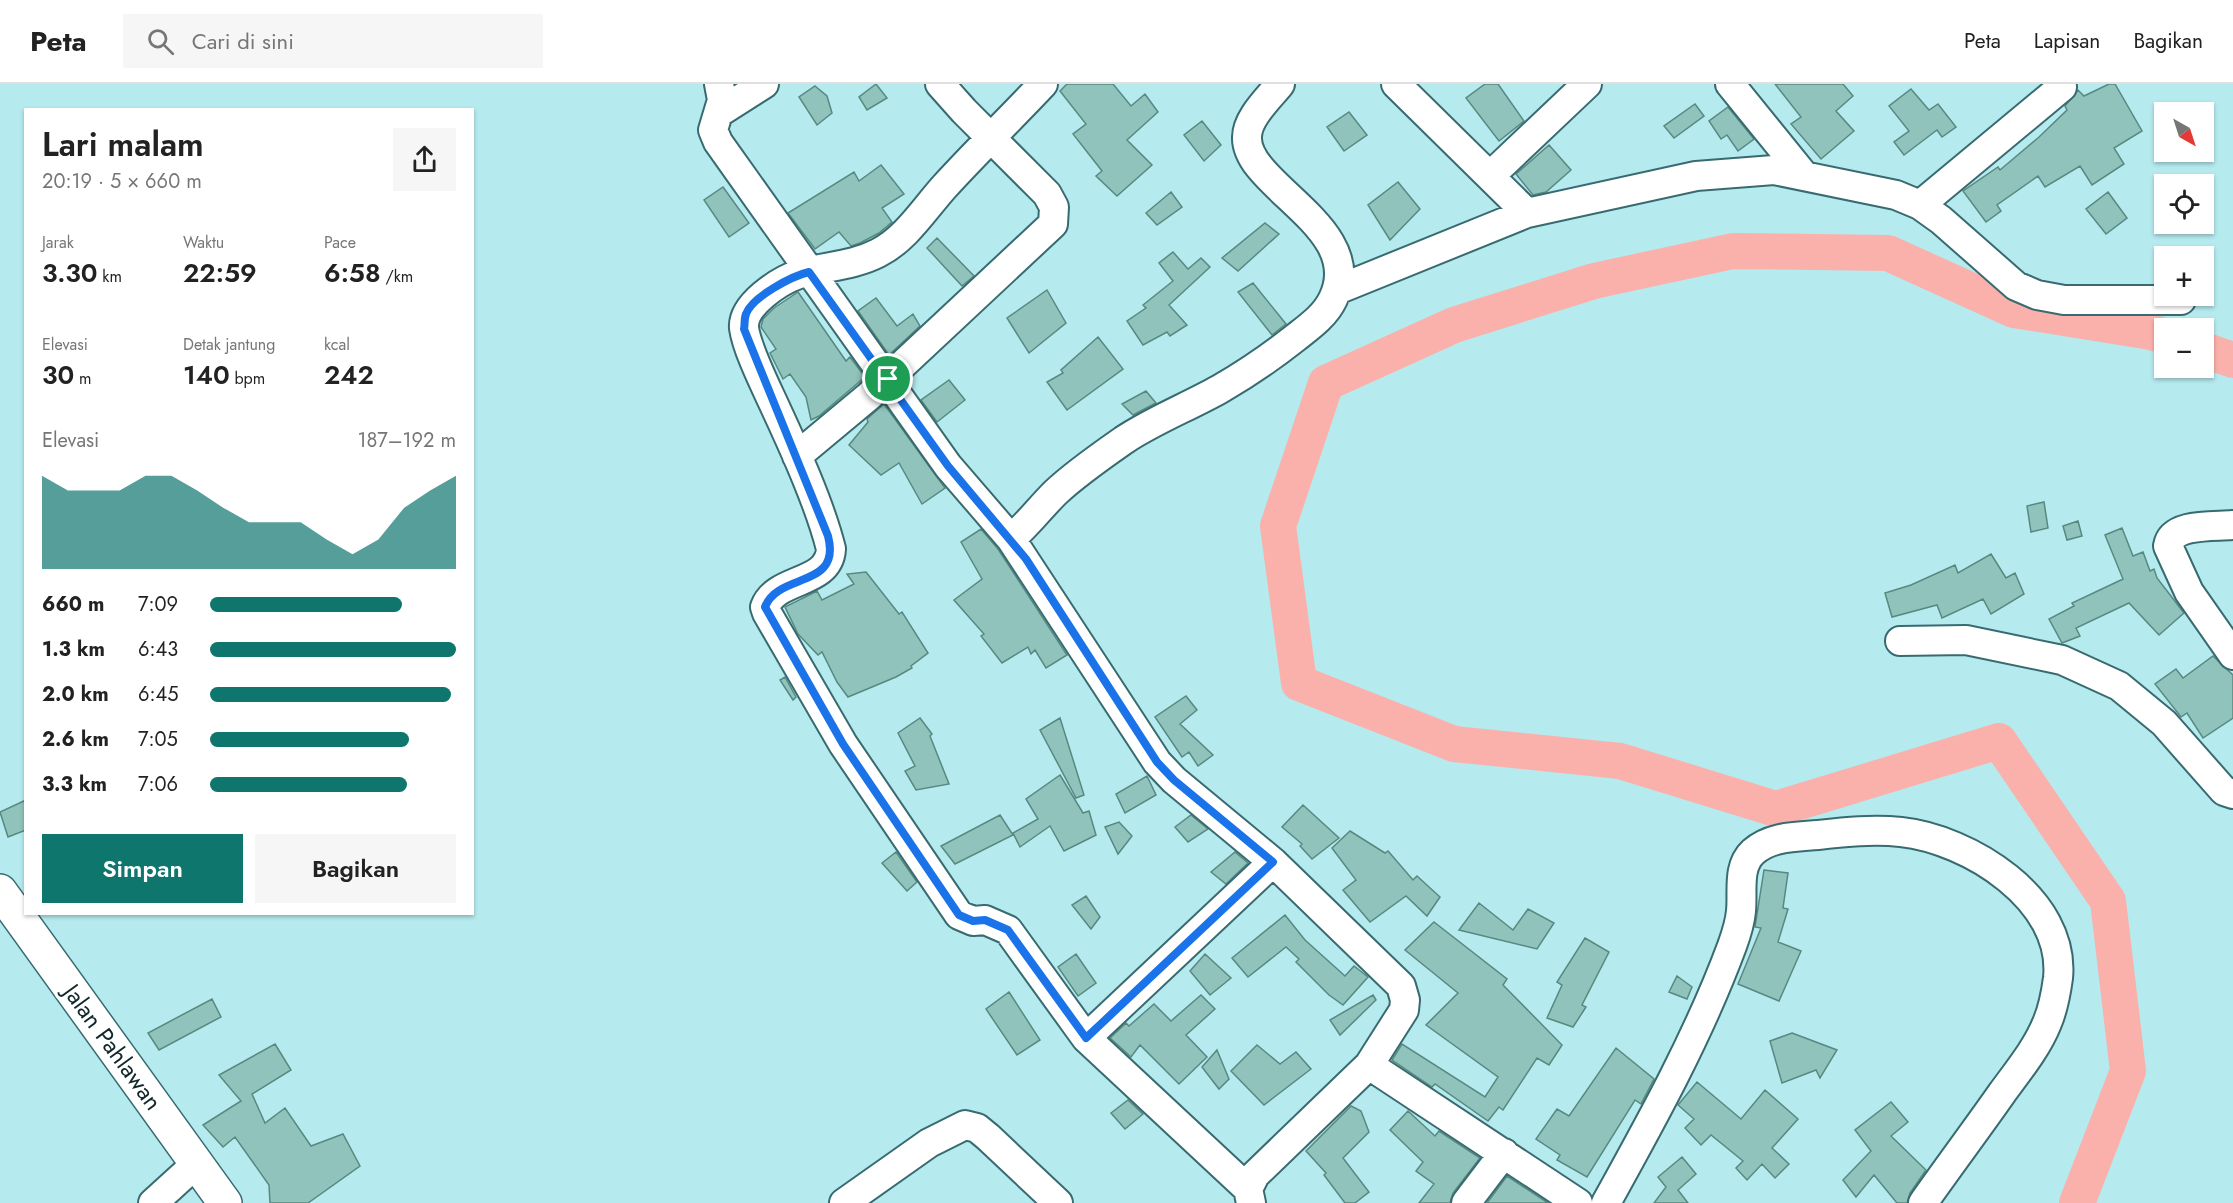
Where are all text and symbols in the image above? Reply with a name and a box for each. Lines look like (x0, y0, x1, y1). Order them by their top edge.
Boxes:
search box (123, 14, 543, 68)
text: Peta (30, 21, 87, 62)
icon: search (144, 25, 177, 58)
text: Cari di sini (192, 25, 294, 57)
text: Peta (1964, 26, 2001, 56)
text: Lapisan (2034, 26, 2100, 56)
text: Bagikan (2133, 26, 2203, 56)
north arrow (2154, 102, 2214, 162)
map controls (2154, 102, 2214, 378)
text: Lari malam (42, 121, 204, 168)
button: share (393, 128, 456, 191)
text: 20:19 · 5 × 660 m (42, 167, 202, 196)
button: locate (2154, 174, 2214, 234)
text: Jarak (42, 231, 74, 254)
text: Waktu (183, 231, 224, 254)
text: Pace (324, 231, 356, 254)
button: + (2154, 246, 2214, 306)
text: 3.30 (42, 254, 98, 292)
text: 22:59 (183, 254, 257, 292)
text: 6:58 (324, 254, 381, 292)
text: km (98, 265, 122, 288)
text: /km (381, 265, 413, 288)
button: − (2154, 318, 2214, 378)
text: Elevasi (42, 333, 88, 356)
text: Detak jantung (183, 333, 275, 356)
text: kcal (324, 333, 350, 356)
pin (862, 353, 913, 404)
text: 30 (42, 356, 74, 394)
text: 140 (183, 356, 230, 394)
text: 242 (324, 356, 374, 394)
icon: arrive (871, 362, 904, 395)
text: m (74, 367, 92, 390)
text: bpm (230, 367, 265, 390)
text: Elevasi (42, 426, 99, 455)
text: 187–192 m (358, 426, 456, 455)
text: 660 m (42, 590, 104, 619)
text: 7:09 (138, 590, 178, 619)
text: 1.3 km (42, 635, 105, 664)
text: 6:43 (138, 635, 178, 664)
text: 2.0 km (42, 680, 109, 709)
text: 6:45 (138, 680, 178, 709)
text: 2.6 km (42, 725, 109, 754)
text: 7:05 (138, 725, 178, 754)
text: 3.3 km (42, 770, 107, 799)
text: 7:06 (138, 770, 178, 799)
button: Simpan (42, 834, 243, 903)
button: Bagikan (255, 834, 456, 903)
street label: Jalan Pahlawan (54, 974, 171, 1117)

